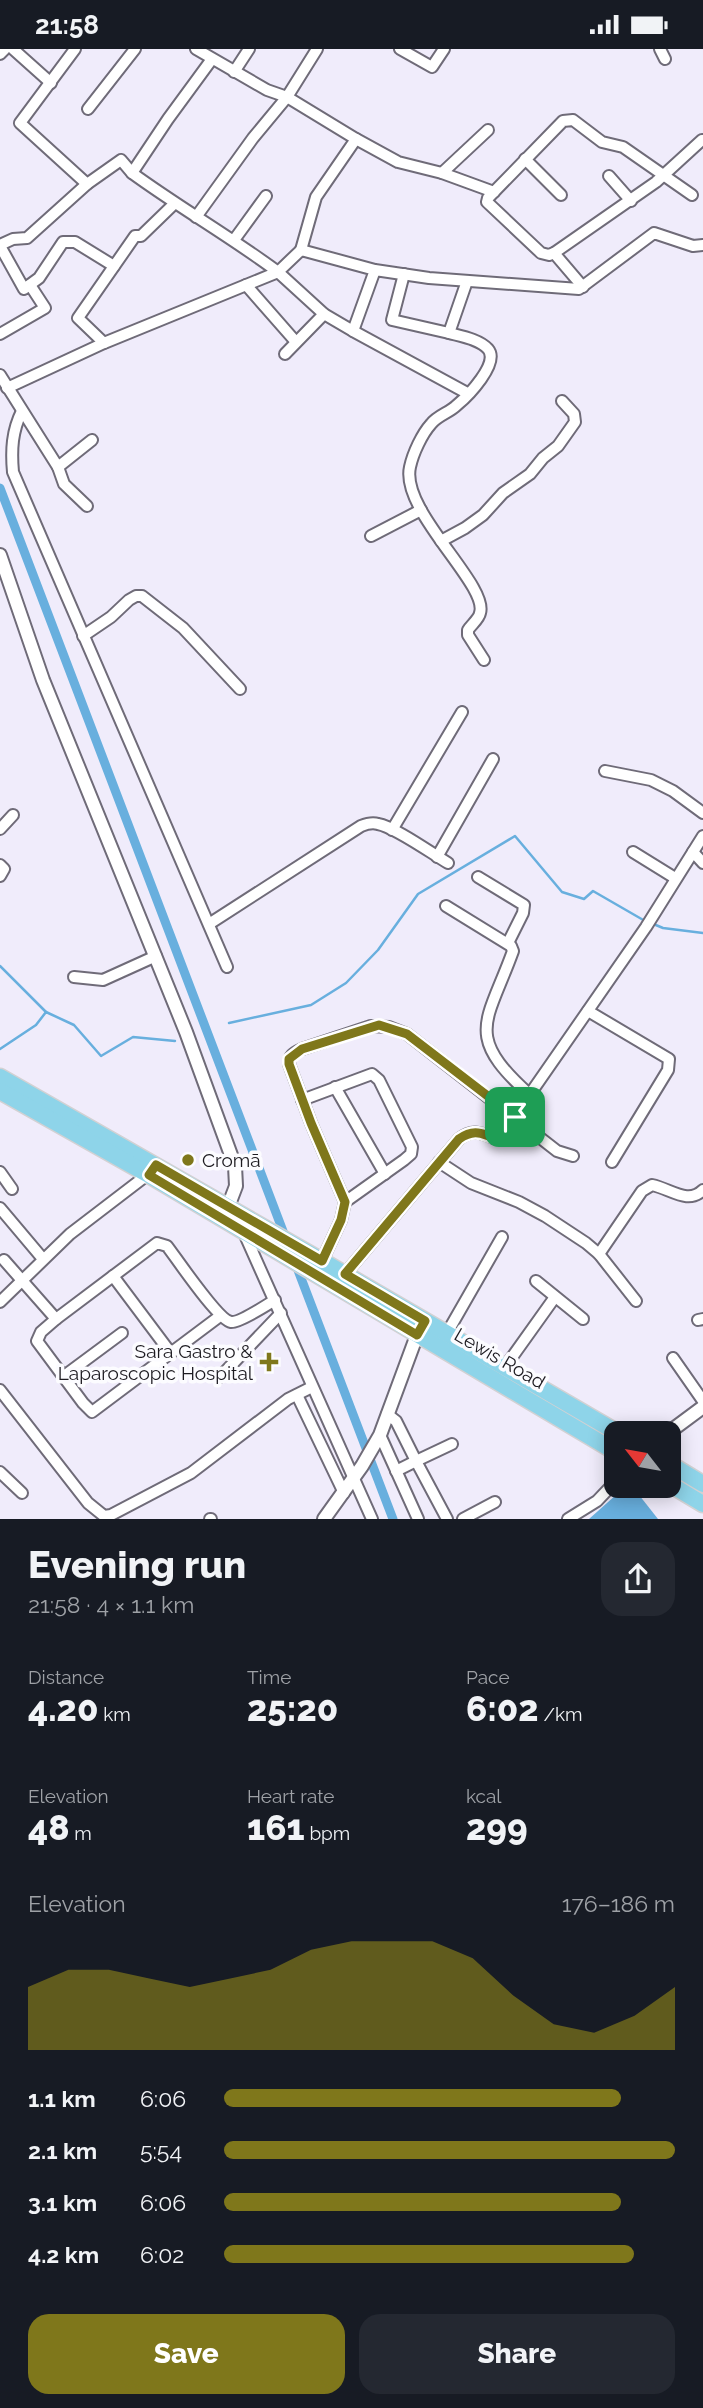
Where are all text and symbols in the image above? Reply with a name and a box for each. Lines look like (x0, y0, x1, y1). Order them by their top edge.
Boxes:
text: 21:58 (35, 10, 99, 40)
pin (485, 1087, 545, 1147)
icon: arrive (496, 1098, 534, 1136)
place label: Cromā (202, 1149, 261, 1171)
marker: Cromā (180, 1152, 196, 1168)
street label: Lewis Road (451, 1323, 549, 1393)
place label: Sara Gastro & Laparoscopic Hospital (58, 1340, 254, 1384)
marker: Sara Gastro & Laparoscopic Hospital (259, 1352, 279, 1372)
north arrow (604, 1421, 681, 1498)
map controls (604, 1421, 681, 1498)
text: Evening run (28, 1542, 246, 1587)
button: share (601, 1542, 675, 1616)
text: 21:58 · 4 × 1.1 km (28, 1591, 194, 1618)
text: Distance (28, 1666, 104, 1688)
text: Time (247, 1666, 291, 1688)
text: Pace (466, 1666, 510, 1688)
text: 4.20 (28, 1688, 98, 1729)
text: 25:20 (247, 1688, 338, 1729)
text: 6:02 (466, 1688, 539, 1729)
text: km (98, 1703, 131, 1725)
text: /km (539, 1703, 583, 1725)
text: Elevation (28, 1785, 109, 1807)
text: Heart rate (247, 1785, 335, 1807)
text: kcal (466, 1785, 502, 1807)
text: 48 (28, 1807, 69, 1848)
text: 161 (247, 1807, 305, 1848)
text: 299 (466, 1807, 528, 1848)
text: m (69, 1822, 92, 1844)
text: bpm (305, 1822, 350, 1844)
text: Elevation (28, 1890, 126, 1917)
text: 176–186 m (562, 1890, 675, 1917)
text: 1.1 km (28, 2085, 96, 2112)
text: 6:06 (140, 2085, 186, 2112)
text: 2.1 km (28, 2137, 97, 2164)
text: 5:54 (140, 2137, 182, 2164)
text: 3.1 km (28, 2189, 97, 2216)
text: 6:06 (140, 2189, 186, 2216)
text: 4.2 km (28, 2241, 99, 2268)
text: 6:02 (140, 2241, 184, 2268)
button: Save (28, 2314, 345, 2394)
button: Share (359, 2314, 675, 2394)

